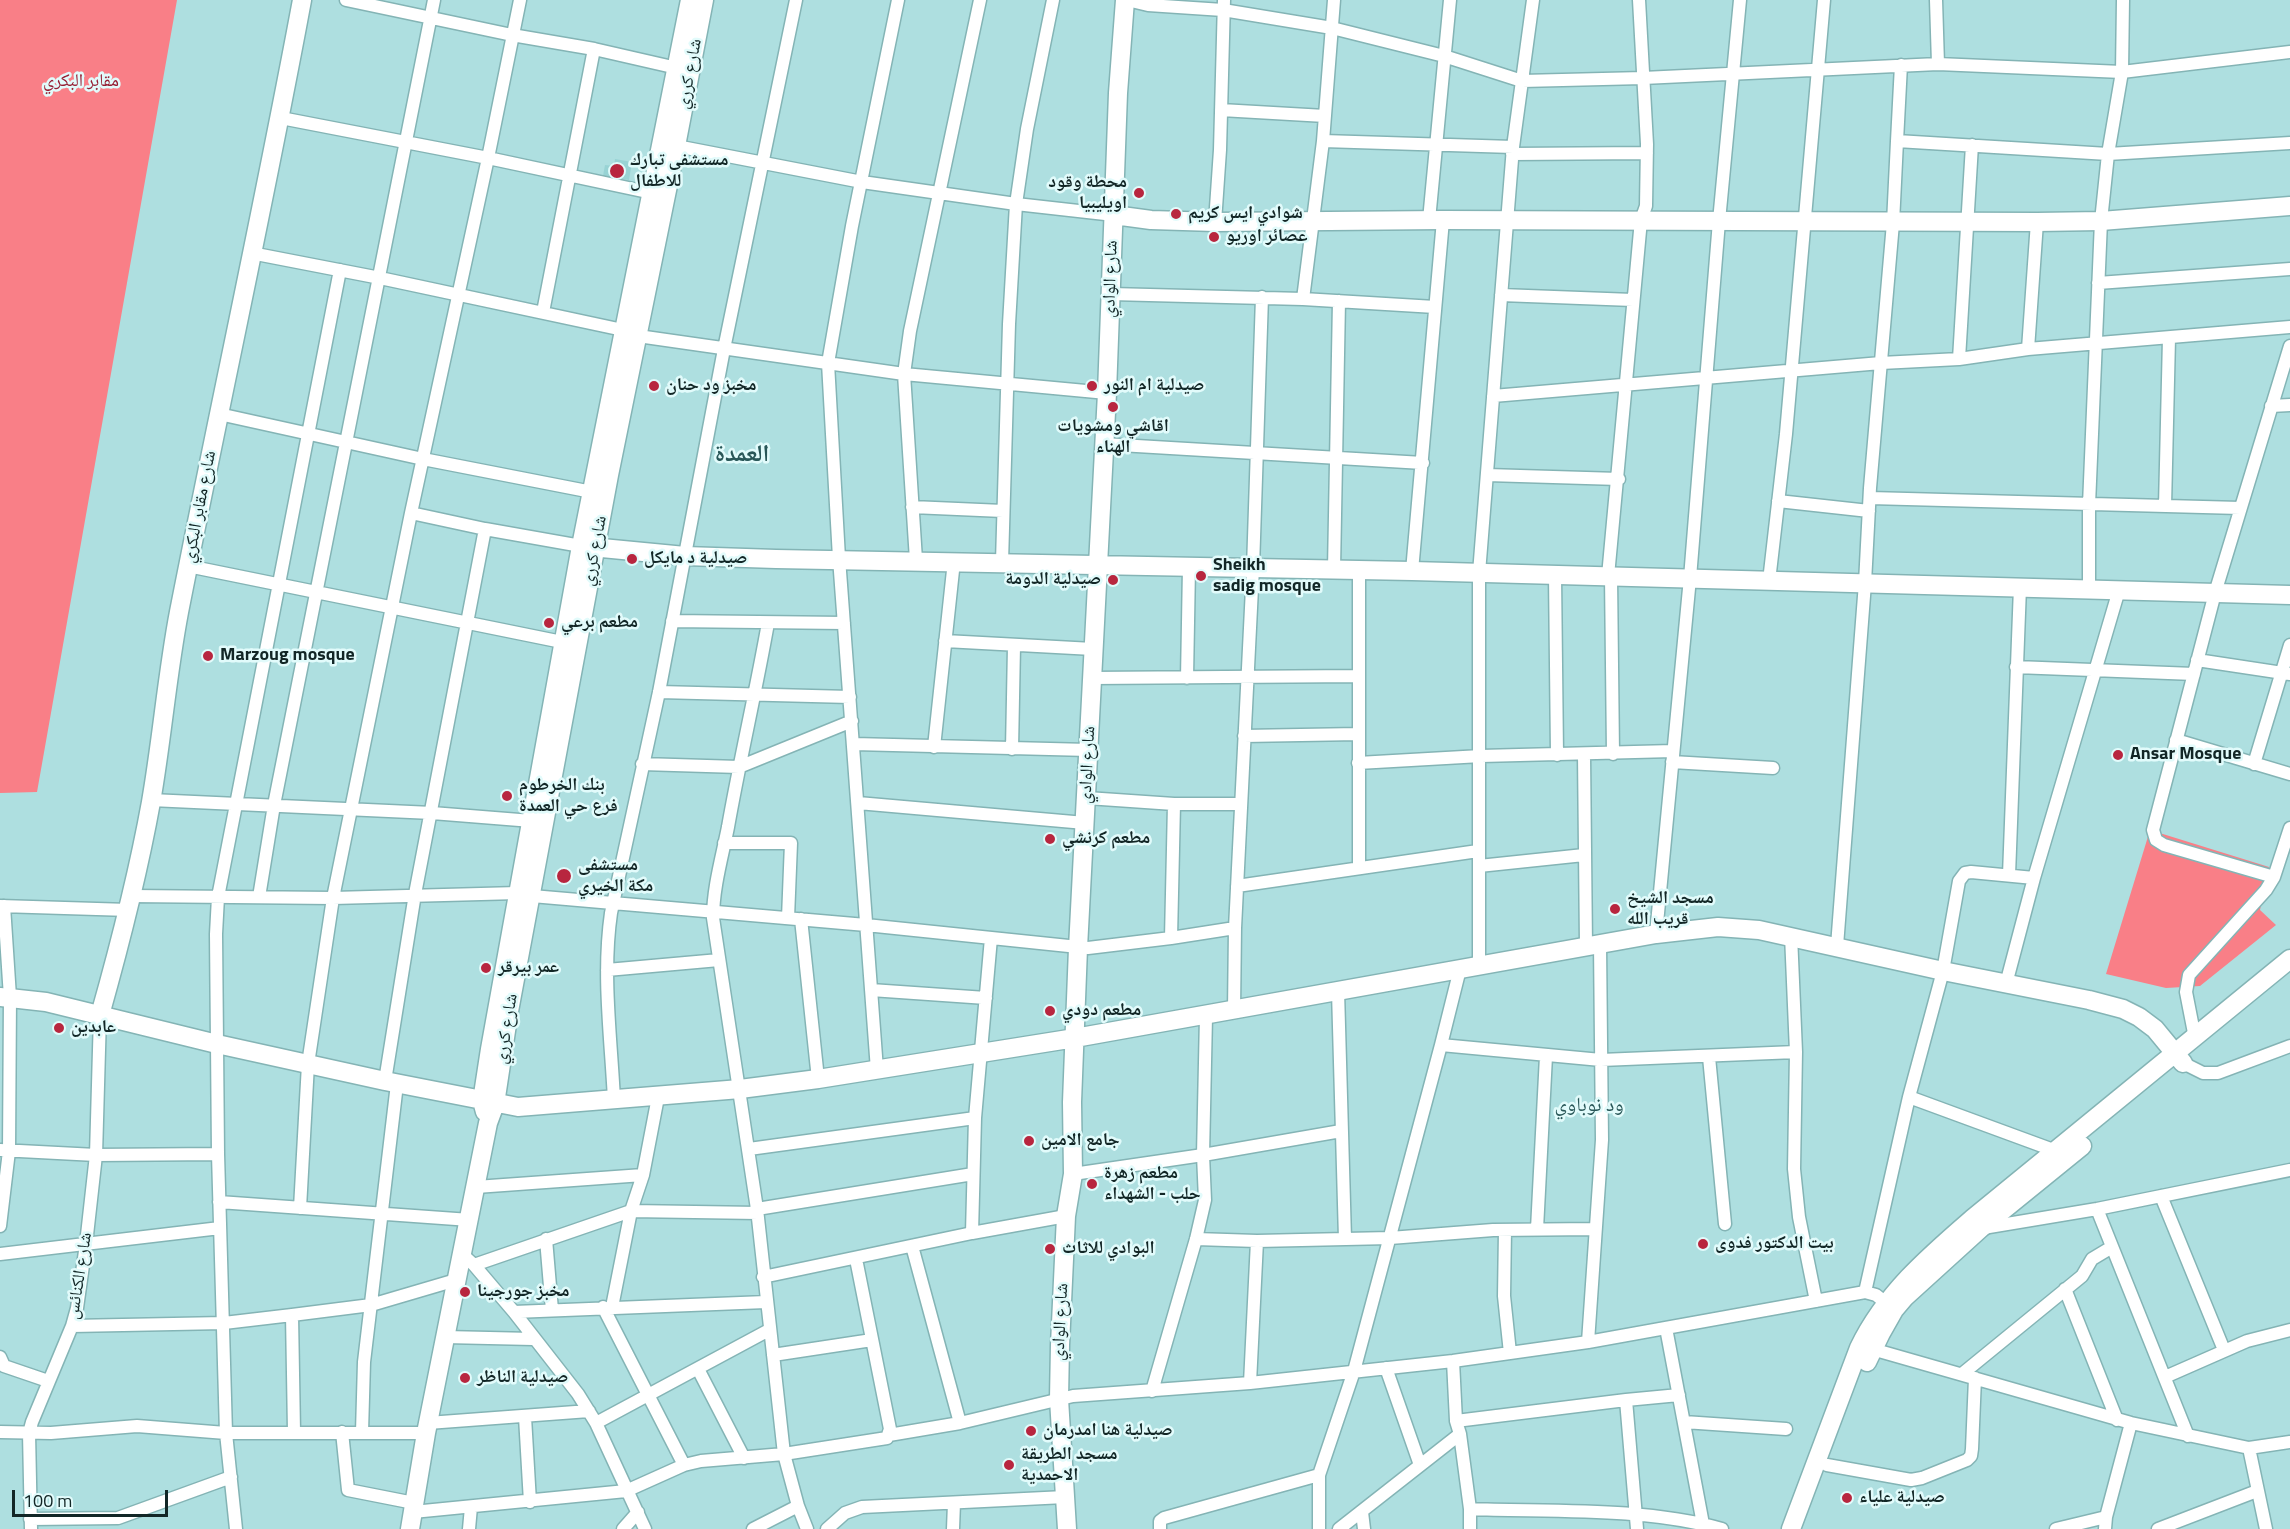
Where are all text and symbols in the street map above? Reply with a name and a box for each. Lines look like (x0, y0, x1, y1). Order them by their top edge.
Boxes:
street label: شارع كرري (673, 37, 707, 111)
park label: مقابر البكري (43, 71, 119, 93)
place label: مستشفى تبارك للاطفال (630, 150, 728, 192)
marker: مستشفى تبارك للاطفال (608, 162, 626, 180)
place label: محطة وقود اويليبيا (1048, 172, 1127, 214)
marker: محطة وقود اويليبيا (1132, 186, 1146, 200)
place label: شوادي ايس كريم (1188, 203, 1303, 225)
marker: شوادي ايس كريم (1169, 207, 1183, 221)
place label: عصائر اوريو (1226, 226, 1308, 248)
marker: عصائر اوريو (1207, 230, 1221, 244)
street label: شارع الوادي (1099, 240, 1123, 318)
place label: مخبز ود حنان (666, 375, 756, 397)
place label: صيدلية ام النور (1104, 375, 1204, 397)
marker: مخبز ود حنان (647, 379, 661, 393)
marker: صيدلية ام النور (1085, 379, 1099, 393)
marker: اقاشي ومشويات الهناء (1106, 400, 1120, 414)
place label: اقاشي ومشويات الهناء (1057, 416, 1169, 458)
district label: العمدة (715, 441, 769, 469)
street label: شارع مقابر البكري (179, 449, 221, 565)
street label: شارع كرري (578, 514, 612, 588)
place label: صيدلية د مايكل (644, 548, 747, 570)
marker: صيدلية د مايكل (625, 552, 639, 566)
place label: Sheikh sadig mosque (1213, 555, 1321, 598)
place label: صيدلية الدومة (1005, 569, 1101, 591)
marker: Sheikh sadig mosque (1194, 569, 1208, 583)
marker: صيدلية الدومة (1106, 573, 1120, 587)
place label: مطعم برعي (561, 612, 638, 634)
marker: مطعم برعي (542, 616, 556, 630)
place label: Marzoug mosque (220, 645, 355, 667)
marker: Marzoug mosque (201, 649, 215, 663)
street label: شارع الوادي (1075, 726, 1101, 804)
place label: Ansar Mosque (2130, 744, 2241, 766)
marker: Ansar Mosque (2111, 748, 2125, 762)
place label: بنك الخرطوم فرع حي العمدة (519, 775, 618, 818)
marker: بنك الخرطوم فرع حي العمدة (500, 789, 514, 803)
place label: مطعم كرنشي (1062, 828, 1150, 850)
marker: مطعم كرنشي (1043, 832, 1057, 846)
place label: مستشفى مكة الخيري (578, 855, 653, 898)
marker: مستشفى مكة الخيري (555, 867, 573, 885)
place label: مسجد الشيخ قريب الله (1627, 888, 1714, 930)
marker: مسجد الشيخ قريب الله (1608, 902, 1622, 916)
place label: عمر بيرقر (498, 957, 559, 979)
marker: عمر بيرقر (479, 961, 493, 975)
street label: شارع كرري (491, 992, 523, 1066)
place label: مطعم دودي (1062, 1000, 1141, 1022)
marker: مطعم دودي (1043, 1004, 1057, 1018)
place label: عابدين (71, 1017, 116, 1039)
marker: عابدين (52, 1021, 66, 1035)
district label: ود نوباوي (1554, 1094, 1624, 1118)
place label: جامع الامين (1041, 1130, 1120, 1152)
marker: جامع الامين (1022, 1134, 1036, 1148)
place label: مطعم زهرة حلب - الشهداء (1104, 1163, 1201, 1206)
marker: مطعم زهرة حلب - الشهداء (1085, 1177, 1099, 1191)
street label: شارع الكنائس (62, 1231, 98, 1321)
place label: بيت الدكتور فدوى (1715, 1233, 1834, 1255)
marker: بيت الدكتور فدوى (1696, 1237, 1710, 1251)
place label: البوادي للاثاث (1062, 1238, 1155, 1260)
marker: البوادي للاثاث (1043, 1242, 1057, 1256)
place label: مخبز جورجينا (477, 1281, 570, 1303)
street label: شارع الوادي (1048, 1283, 1074, 1361)
marker: مخبز جورجينا (458, 1285, 472, 1299)
place label: صيدلية الناظر (477, 1367, 568, 1389)
marker: صيدلية الناظر (458, 1371, 472, 1385)
place label: صيدلية هنا امدرمان (1043, 1420, 1173, 1442)
marker: صيدلية هنا امدرمان (1024, 1424, 1038, 1438)
place label: مسجد الطريقة الاحمدية (1021, 1444, 1117, 1486)
marker: مسجد الطريقة الاحمدية (1002, 1458, 1016, 1472)
scale bar (15, 1478, 171, 1516)
text: 100 m (23, 1487, 72, 1514)
place label: صيدلية علياء (1859, 1487, 1945, 1509)
marker: صيدلية علياء (1840, 1491, 1854, 1505)

